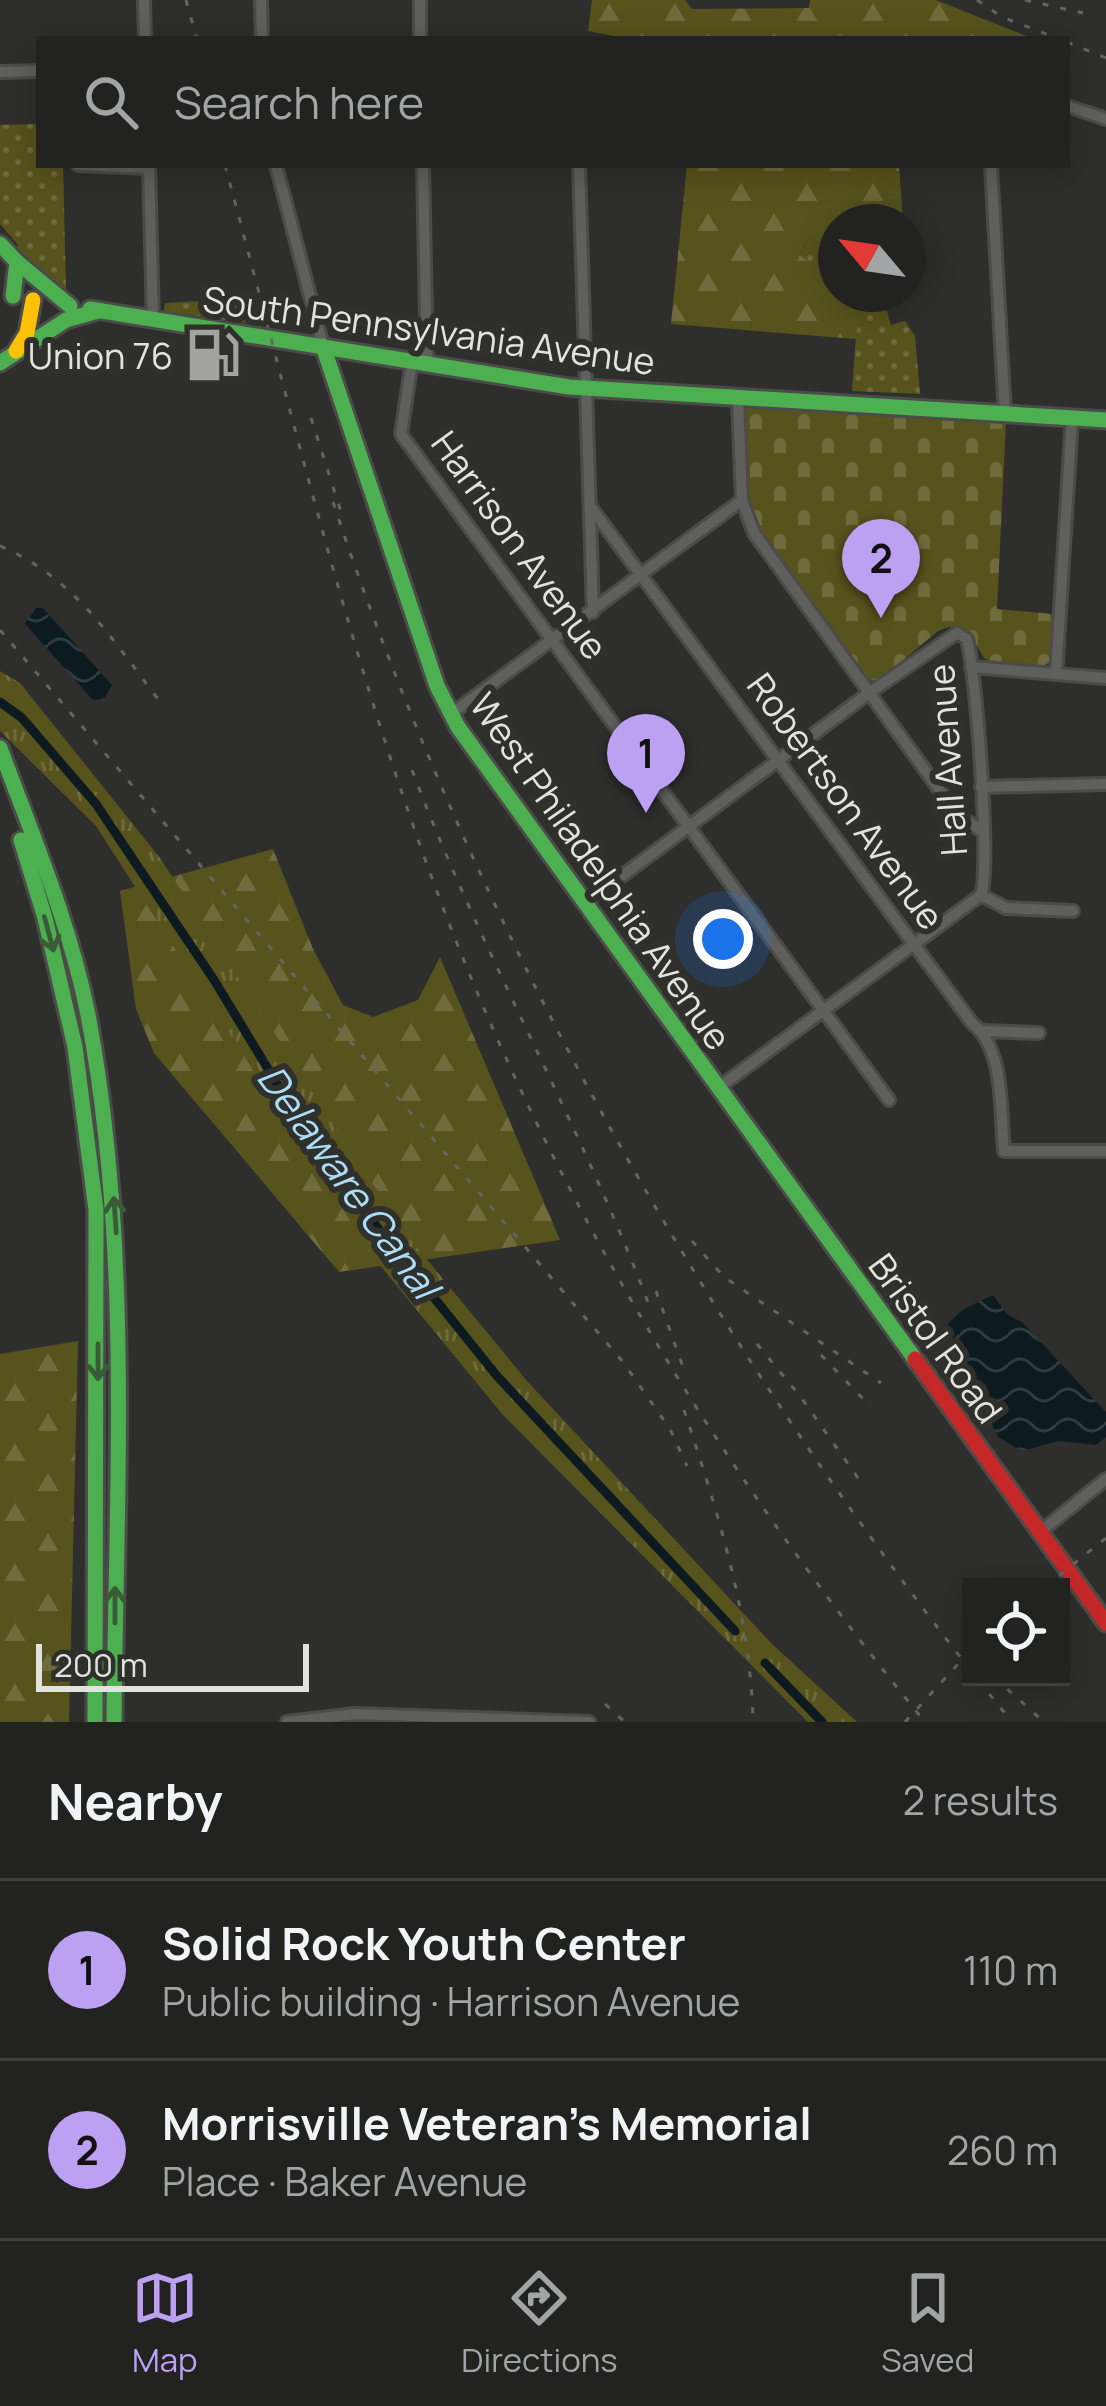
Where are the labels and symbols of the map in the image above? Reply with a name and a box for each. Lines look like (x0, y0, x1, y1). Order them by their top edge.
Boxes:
north arrow (818, 204, 926, 312)
street label: South Pennsylvania Avenue (200, 274, 658, 386)
fuel station icon: Union 76 (184, 326, 242, 384)
place label: Union 76 (28, 331, 173, 380)
street label: Harrison Avenue (421, 421, 619, 669)
pin: 2 (842, 519, 920, 618)
street label: Robertson Avenue (736, 663, 956, 939)
street label: Hall Avenue (916, 663, 978, 857)
street label: West Philadelphia Avenue (459, 683, 743, 1059)
pin: 1 (607, 714, 685, 813)
your location (693, 909, 753, 969)
one-way arrow (39, 914, 61, 952)
water label: Delaware Canal (246, 1053, 455, 1313)
one-way arrow (103, 1196, 126, 1235)
street label: Bristol Road (858, 1243, 1014, 1433)
one-way arrow (86, 1342, 109, 1381)
one-way arrow (104, 1586, 126, 1625)
scale bar (36, 1638, 309, 1691)

